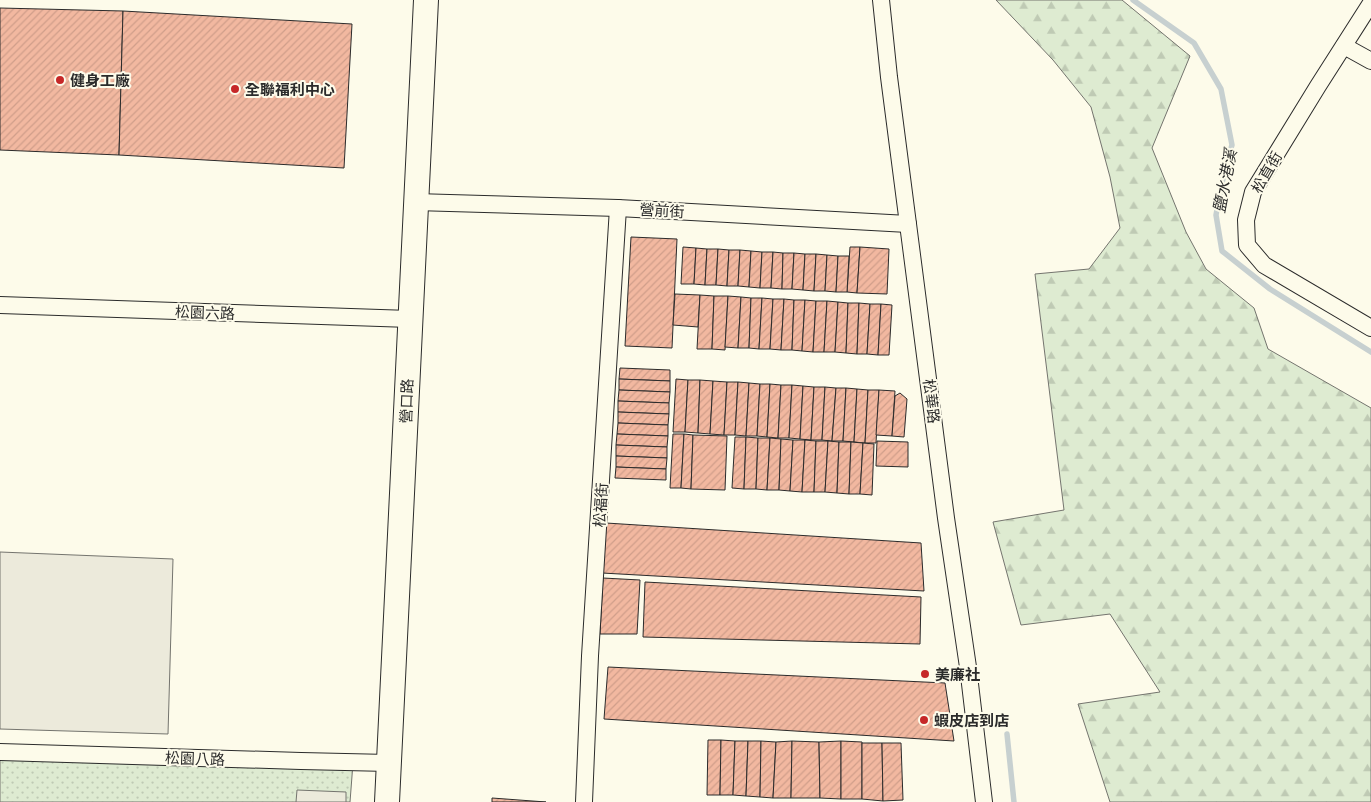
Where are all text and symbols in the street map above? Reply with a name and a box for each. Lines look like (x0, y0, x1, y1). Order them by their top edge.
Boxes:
place label: 健身工廠 (70, 71, 130, 89)
marker: 健身工廠 (54, 74, 66, 86)
place label: 全聯福利中心 (245, 80, 335, 98)
marker: 全聯福利中心 (229, 83, 241, 95)
water label: 鹽水港溪 (1209, 146, 1240, 214)
street label: 松直街 (1247, 148, 1285, 196)
street label: 營前街 (639, 200, 685, 220)
street label: 松園六路 (175, 302, 235, 322)
street label: 營口路 (396, 378, 416, 424)
street label: 松華路 (920, 378, 944, 424)
street label: 松福街 (589, 482, 611, 528)
place label: 美廉社 (935, 665, 980, 683)
marker: 美廉社 (919, 668, 931, 680)
place label: 蝦皮店到店 (934, 711, 1009, 729)
marker: 蝦皮店到店 (918, 714, 930, 726)
street label: 松園八路 (165, 748, 225, 768)

